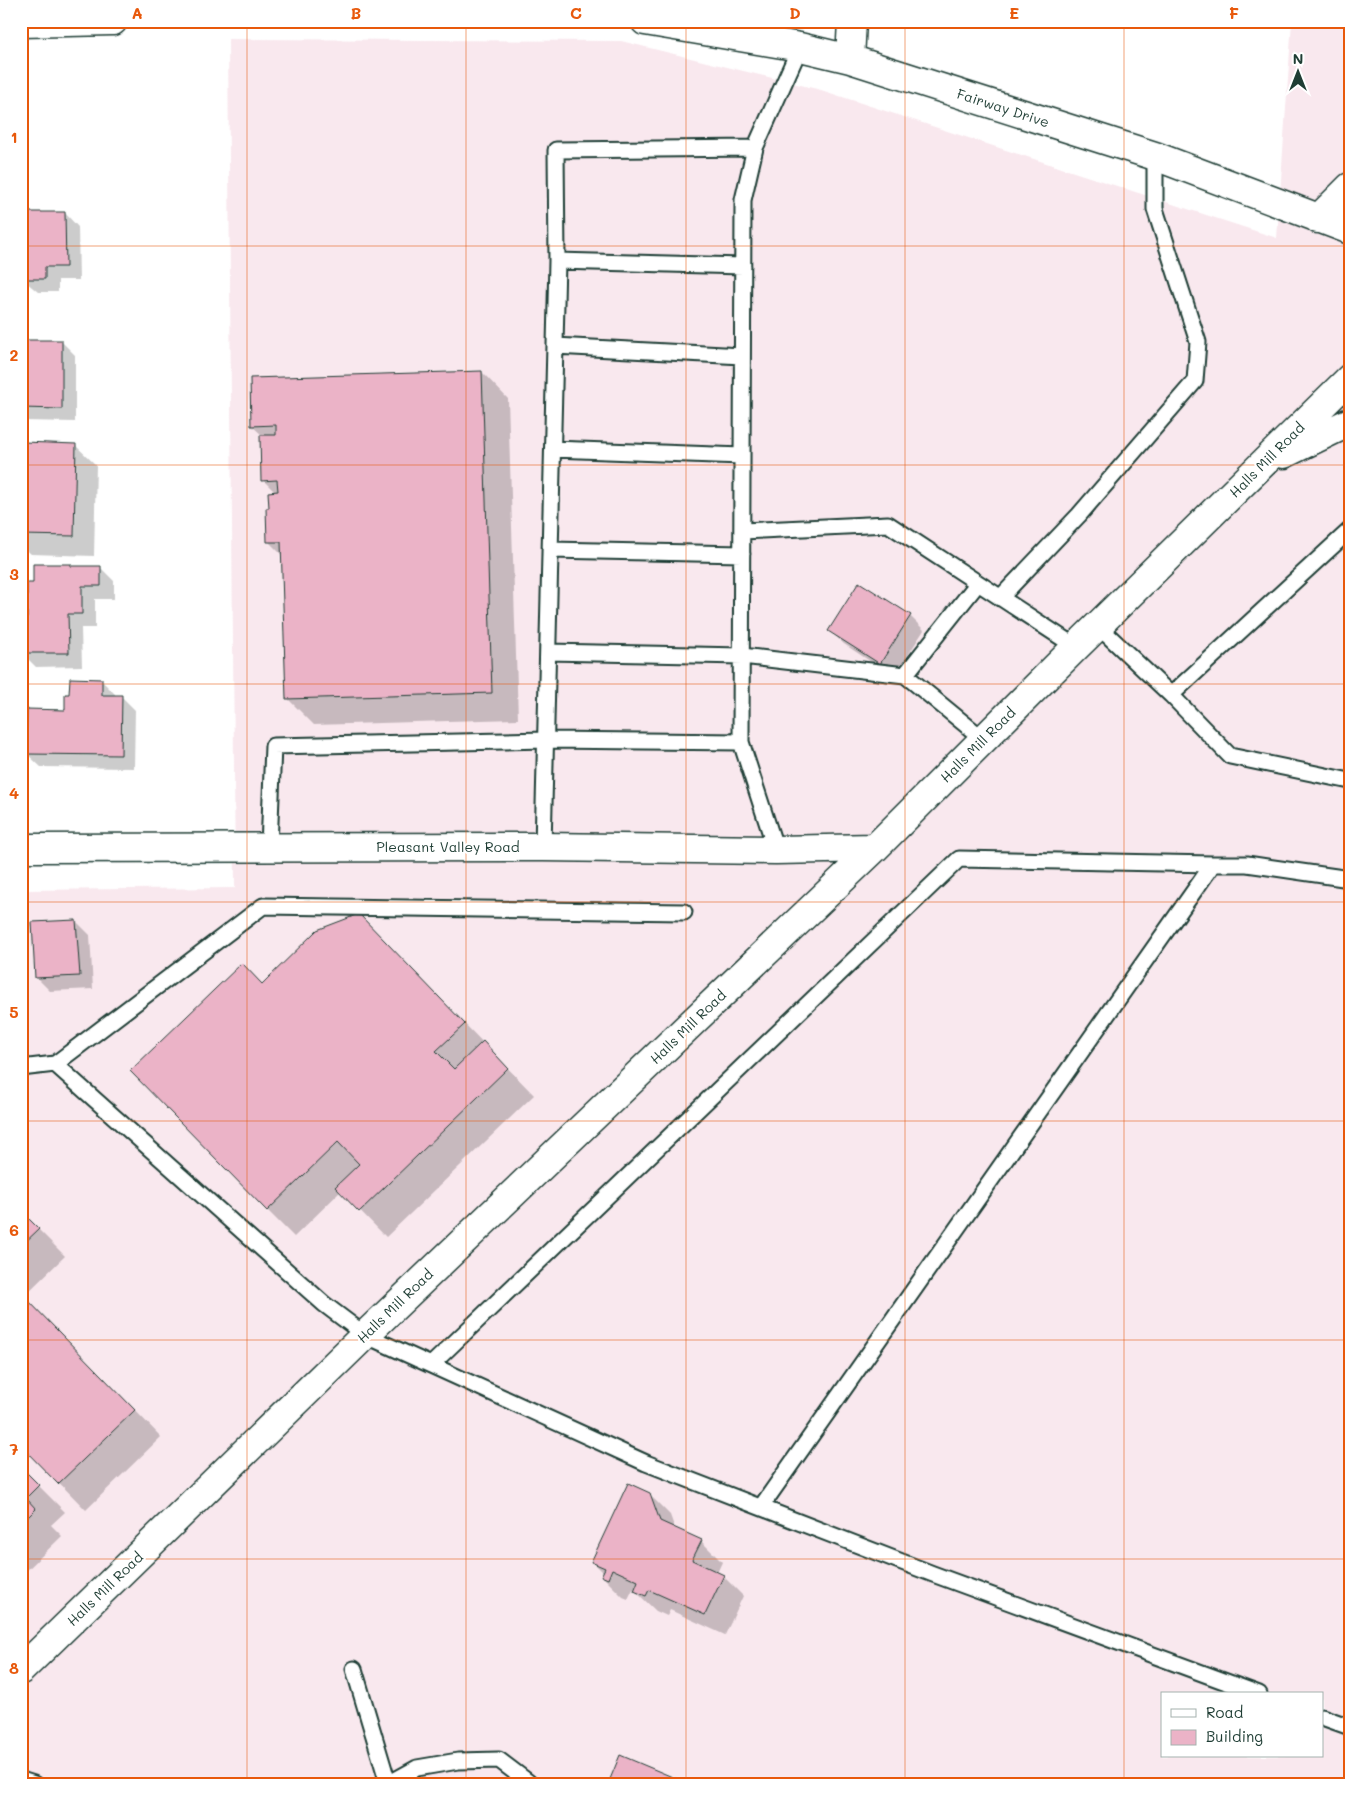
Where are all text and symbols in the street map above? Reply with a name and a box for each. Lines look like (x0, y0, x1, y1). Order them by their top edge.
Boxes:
text: A (131, 2, 143, 23)
text: B (351, 2, 361, 23)
text: C (570, 2, 582, 23)
text: D (789, 2, 801, 23)
text: E (1009, 2, 1019, 23)
text: F (1229, 2, 1239, 23)
north arrow (1274, 48, 1324, 98)
text: N (1293, 49, 1303, 68)
street label: Fairway Drive (954, 84, 1052, 131)
text: 1 (10, 126, 18, 147)
text: 2 (10, 344, 19, 365)
street label: Halls Mill Road (1225, 418, 1308, 501)
text: 3 (9, 563, 19, 584)
street label: Halls Mill Road (936, 703, 1019, 786)
text: 4 (9, 782, 19, 803)
street label: Pleasant Valley Road (376, 837, 520, 856)
street label: Halls Mill Road (646, 985, 730, 1068)
text: 5 (9, 1001, 19, 1022)
text: 6 (9, 1219, 19, 1240)
street label: Halls Mill Road (353, 1264, 437, 1347)
text: 7 (10, 1438, 19, 1459)
street label: Halls Mill Road (63, 1547, 147, 1630)
text: 8 (9, 1657, 19, 1678)
legend (1161, 1692, 1324, 1758)
text: Road (1206, 1702, 1243, 1722)
text: Building (1206, 1726, 1263, 1746)

